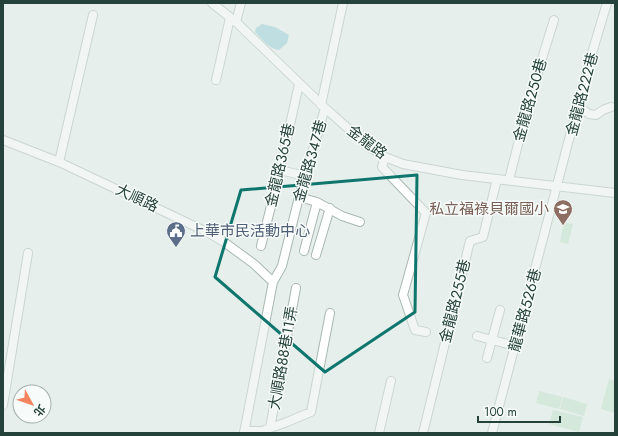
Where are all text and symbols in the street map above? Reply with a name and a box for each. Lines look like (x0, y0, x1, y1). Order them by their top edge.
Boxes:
street label: 金龍路222巷 (560, 50, 604, 138)
street label: 金龍路250巷 (508, 56, 552, 144)
street label: 金龍路347巷 (288, 117, 332, 205)
street label: 金龍路 (342, 120, 392, 164)
street label: 金龍路365巷 (260, 121, 300, 209)
street label: 大順路 (112, 179, 162, 217)
place label: 私立福祿貝爾國小 (429, 198, 549, 220)
school or university icon: 私立福祿貝爾國小 (552, 198, 574, 226)
public building icon: 上華市民活動中心 (165, 220, 187, 248)
place label: 上華市民活動中心 (190, 220, 310, 242)
street label: 金龍路255巷 (434, 257, 476, 345)
street label: 龍華路526巷 (503, 266, 547, 354)
street label: 大順路88巷11弄 (263, 304, 303, 412)
north arrow (12, 384, 52, 424)
scale bar (478, 398, 560, 424)
text: 北 (30, 401, 49, 420)
text: 100 m (484, 403, 517, 421)

